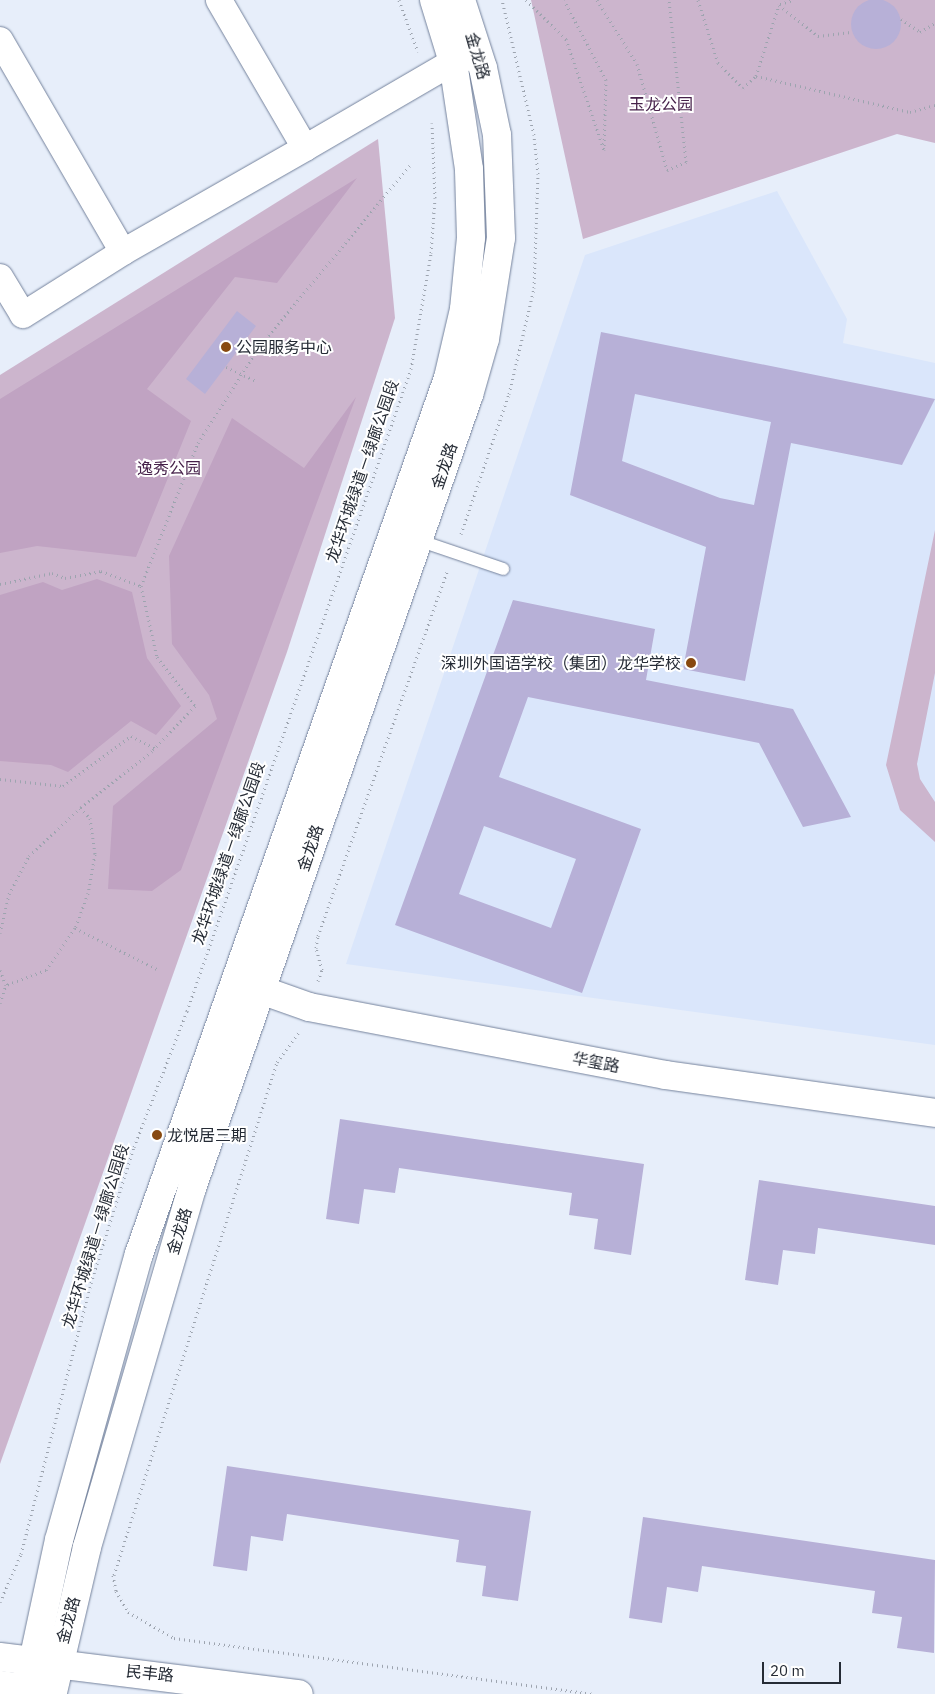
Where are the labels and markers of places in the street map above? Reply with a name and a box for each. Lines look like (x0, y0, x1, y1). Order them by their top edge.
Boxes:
place label: 公园服务中心 (236, 337, 332, 357)
marker: 公园服务中心 (220, 341, 232, 353)
place label: 深圳外国语学校（集团）龙华学校 (441, 653, 681, 673)
marker: 深圳外国语学校（集团）龙华学校 (685, 657, 697, 669)
place label: 龙悦居三期 (167, 1125, 247, 1145)
marker: 龙悦居三期 (151, 1129, 163, 1141)

